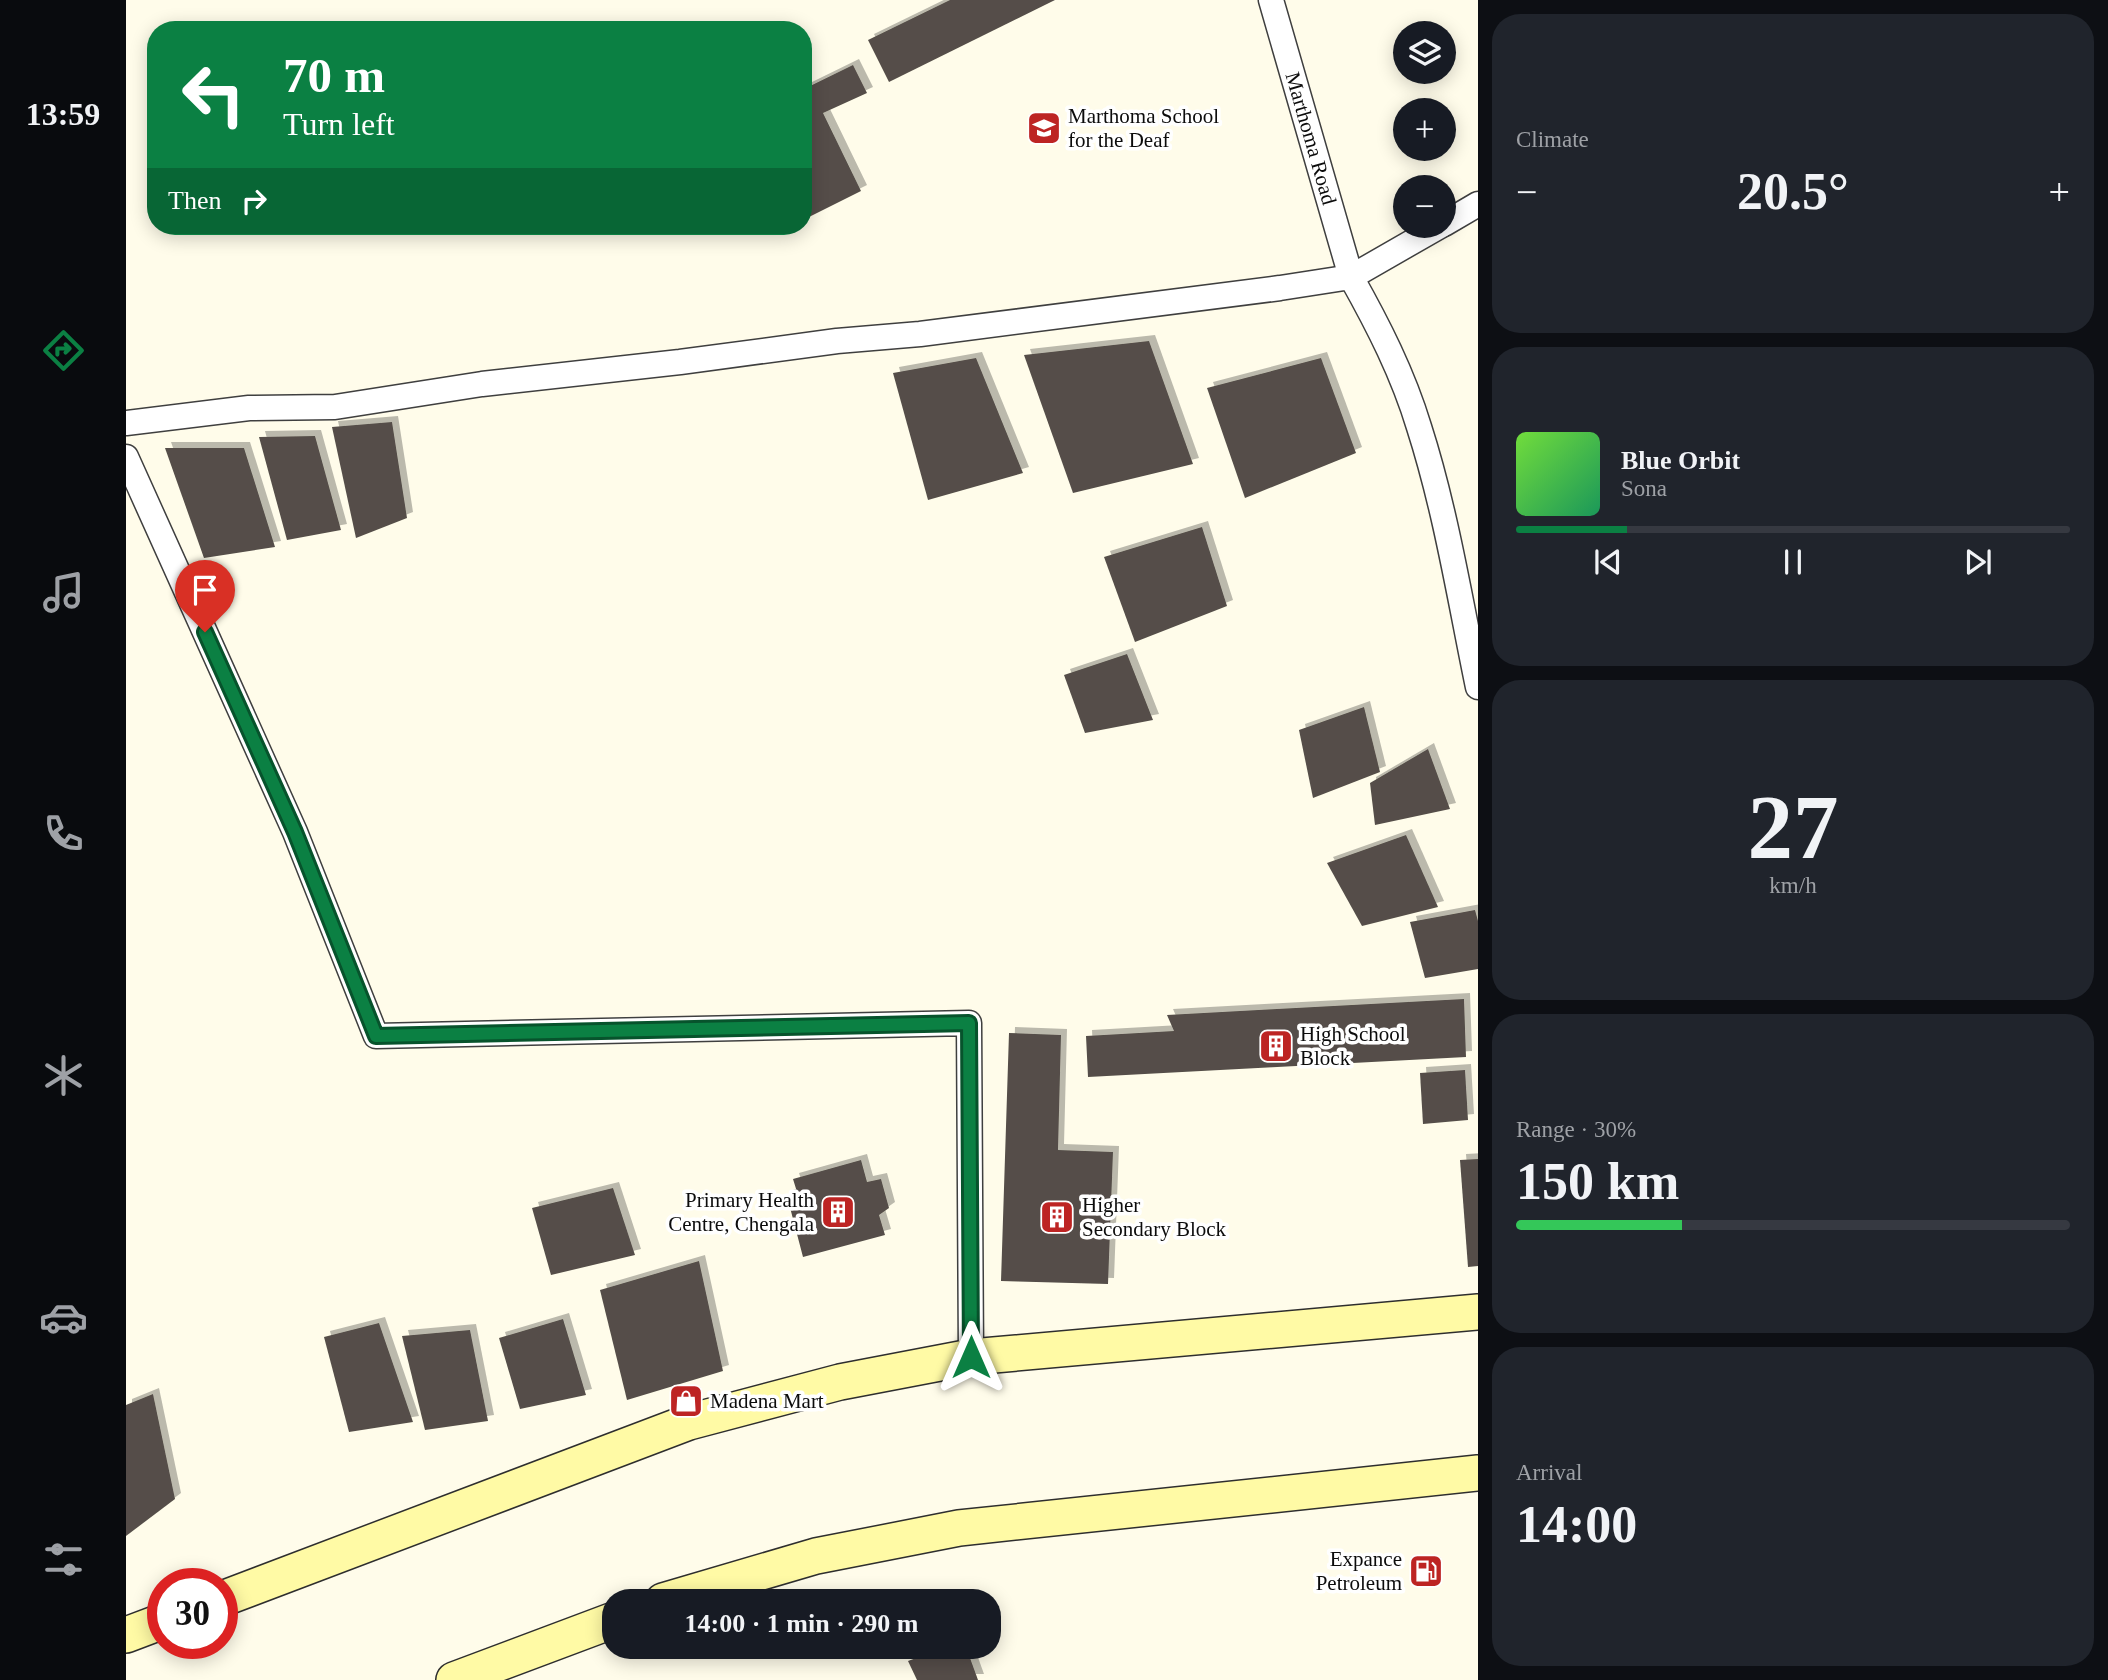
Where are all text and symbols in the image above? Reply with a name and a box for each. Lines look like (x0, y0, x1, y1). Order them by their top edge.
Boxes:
map controls (1393, 21, 1456, 238)
button: layers (1393, 21, 1456, 84)
text: 70 m (283, 48, 385, 103)
icon: left (168, 49, 259, 140)
street label: Marthoma Road (1280, 69, 1342, 208)
text: 13:59 (26, 96, 100, 132)
button: + (1393, 98, 1456, 161)
place label: Marthoma School for the Deaf (1068, 104, 1219, 152)
text: Turn left (283, 106, 395, 142)
school or university icon: Marthoma School for the Deaf (1025, 109, 1063, 147)
text: Climate (1516, 127, 1589, 152)
text: 20.5° (1737, 163, 1849, 220)
text: − (1516, 171, 1537, 213)
text: + (2049, 171, 2070, 213)
button: − (1393, 175, 1456, 238)
icon: right (235, 182, 273, 220)
text: Then (168, 186, 221, 215)
icon: directions (39, 326, 88, 375)
text: Blue Orbit (1621, 446, 1740, 475)
text: Sona (1621, 476, 1667, 501)
icon: previous (1589, 543, 1627, 581)
icon: pause (1774, 543, 1812, 581)
icon: next (1959, 543, 1997, 581)
pin (175, 560, 235, 632)
icon: music (39, 568, 88, 617)
icon: arrive (186, 571, 224, 609)
text: 27 (1748, 777, 1839, 878)
icon: phone (39, 809, 88, 858)
text: km/h (1769, 873, 1817, 898)
place label: High School Block (1300, 1022, 1406, 1070)
building icon: High School Block (1257, 1027, 1295, 1065)
icon: climate (39, 1051, 88, 1100)
text: Range · 30% (1516, 1117, 1636, 1142)
text: 150 km (1516, 1153, 1679, 1210)
place label: Primary Health Centre, Chengala (668, 1188, 815, 1236)
building icon: Primary Health Centre, Chengala (819, 1193, 857, 1231)
place label: Higher Secondary Block (1082, 1193, 1227, 1241)
building icon: Higher Secondary Block (1038, 1198, 1076, 1236)
icon: car (39, 1293, 88, 1342)
position arrow (934, 1320, 1008, 1394)
shop icon: Madena Mart (667, 1382, 705, 1420)
place label: Madena Mart (710, 1389, 824, 1413)
text: Arrival (1516, 1460, 1582, 1485)
text: 14:00 (1516, 1496, 1637, 1553)
icon: filters (39, 1535, 88, 1584)
place label: Expance Petroleum (1316, 1547, 1402, 1595)
fuel station icon: Expance Petroleum (1407, 1552, 1445, 1590)
speed limit sign: 30 (147, 1568, 238, 1659)
text: 14:00 · 1 min · 290 m (685, 1609, 919, 1638)

